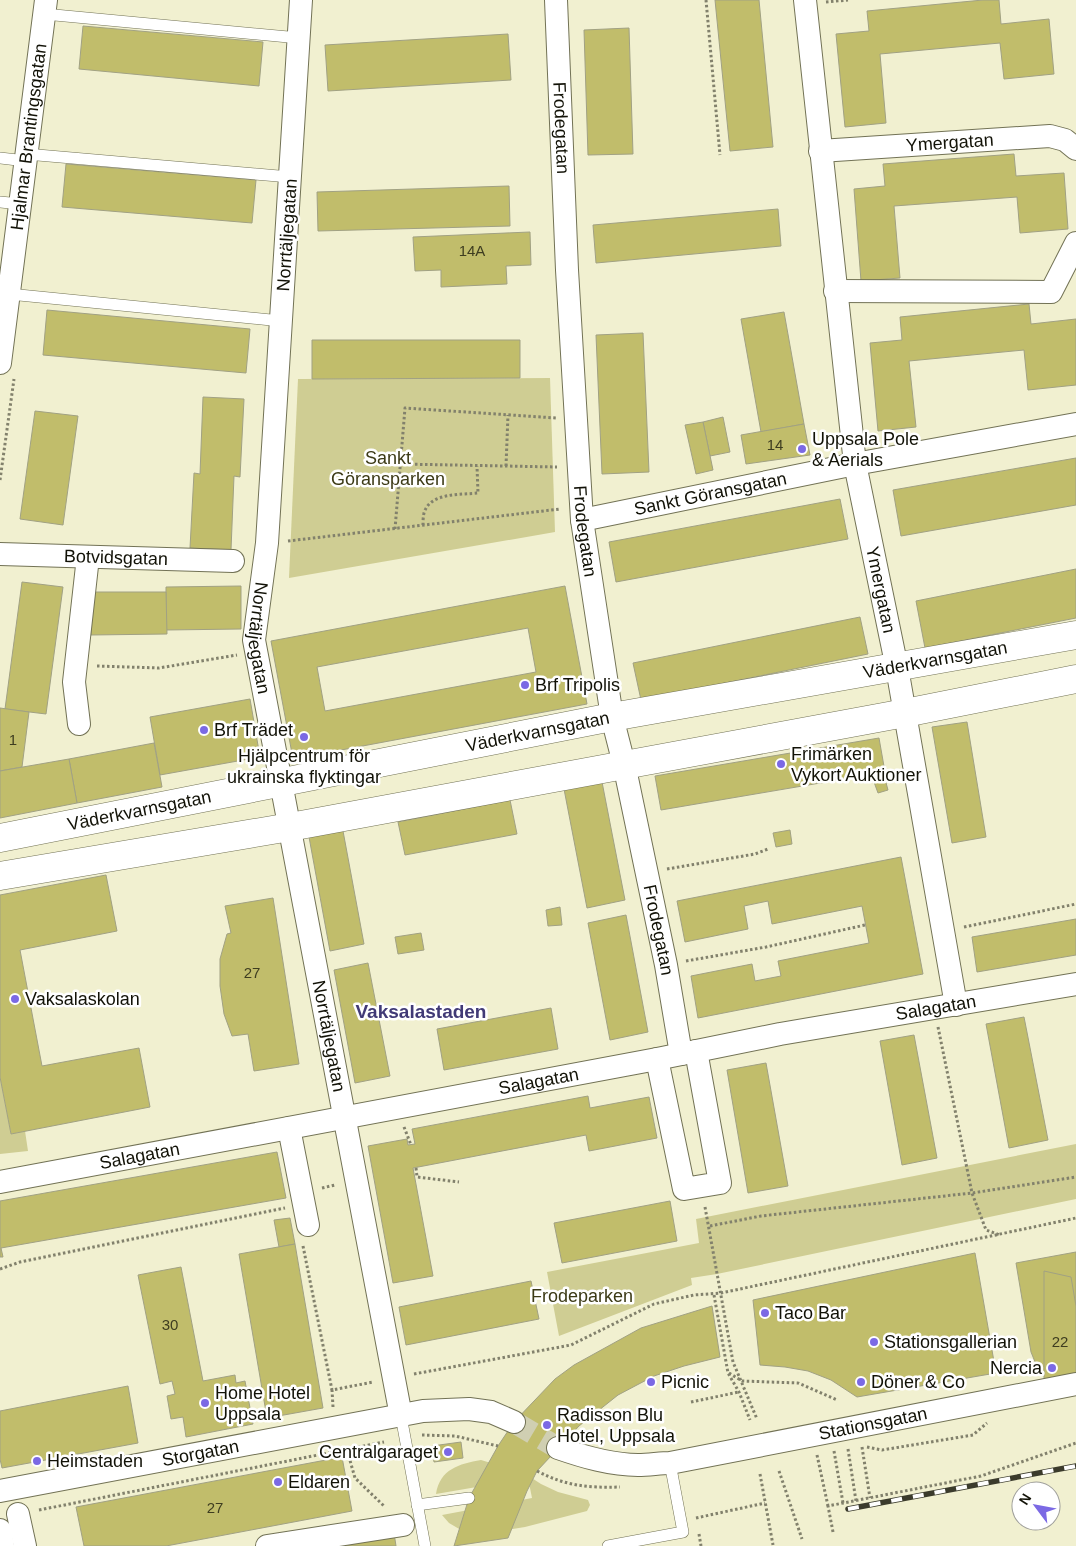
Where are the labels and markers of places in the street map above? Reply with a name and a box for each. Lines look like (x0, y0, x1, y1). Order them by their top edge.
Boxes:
place label: Uppsala Pole & Aerials (812, 429, 919, 470)
marker: Uppsala Pole & Aerials (796, 443, 808, 455)
place label: Brf Tripolis (535, 675, 620, 695)
marker: Brf Tripolis (519, 679, 531, 691)
place label: Brf Trädet (214, 720, 293, 740)
marker: Brf Trädet (198, 724, 210, 736)
marker: Hjälpcentrum för ukrainska flyktingar (298, 731, 310, 743)
place label: Frimärken Vykort Auktioner (791, 744, 921, 785)
place label: Hjälpcentrum för ukrainska flyktingar (227, 746, 381, 787)
marker: Frimärken Vykort Auktioner (775, 758, 787, 770)
place label: Vaksalaskolan (25, 989, 140, 1009)
marker: Vaksalaskolan (9, 993, 21, 1005)
place label: Taco Bar (775, 1303, 846, 1323)
marker: Taco Bar (759, 1307, 771, 1319)
place label: Stationsgallerian (884, 1332, 1017, 1352)
marker: Stationsgallerian (868, 1336, 880, 1348)
place label: Nercia (990, 1358, 1043, 1378)
marker: Nercia (1046, 1362, 1058, 1374)
place label: Picnic (661, 1372, 709, 1392)
place label: Döner & Co (871, 1372, 965, 1392)
marker: Picnic (645, 1376, 657, 1388)
marker: Döner & Co (855, 1376, 867, 1388)
place label: Home Hotel Uppsala (215, 1383, 310, 1424)
marker: Home Hotel Uppsala (199, 1397, 211, 1409)
place label: Radisson Blu Hotel, Uppsala (557, 1405, 676, 1446)
marker: Radisson Blu Hotel, Uppsala (541, 1419, 553, 1431)
place label: Centralgaraget (319, 1442, 438, 1462)
marker: Centralgaraget (442, 1446, 454, 1458)
place label: Heimstaden (47, 1451, 143, 1471)
marker: Heimstaden (31, 1455, 43, 1467)
place label: Eldaren (288, 1472, 350, 1492)
marker: Eldaren (272, 1476, 284, 1488)

